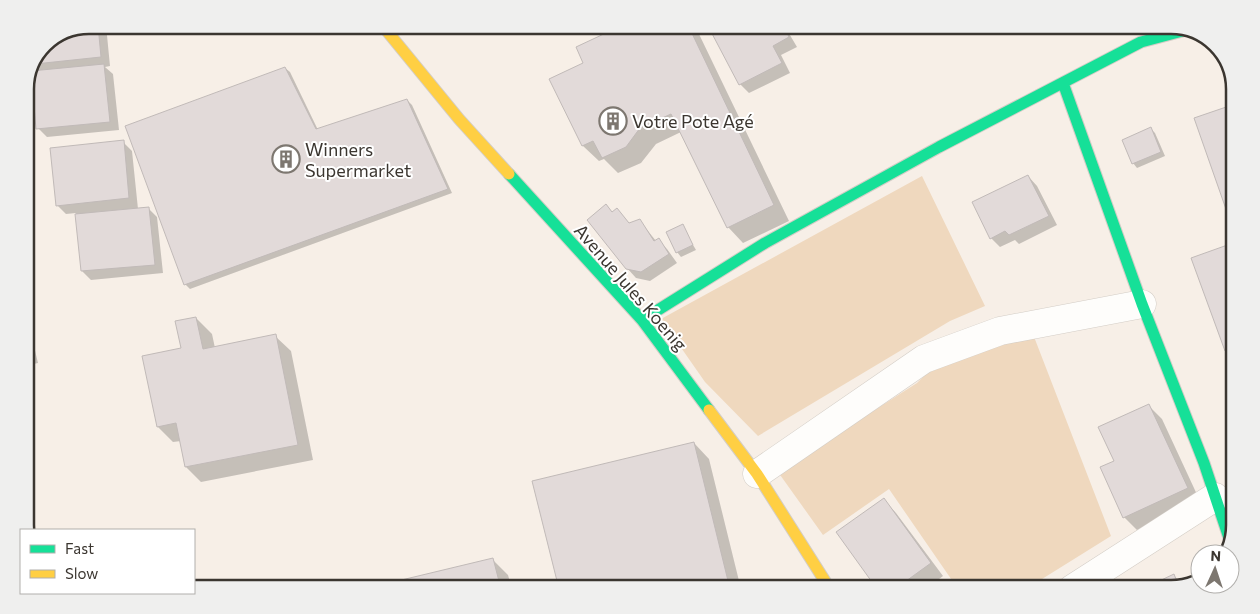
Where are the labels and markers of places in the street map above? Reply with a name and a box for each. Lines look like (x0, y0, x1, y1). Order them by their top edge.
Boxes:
building icon: Votre Pote Agé (598, 106, 628, 136)
place label: Votre Pote Agé (632, 110, 754, 132)
place label: Winners Supermarket (305, 138, 411, 181)
building icon: Winners Supermarket (271, 144, 301, 174)

